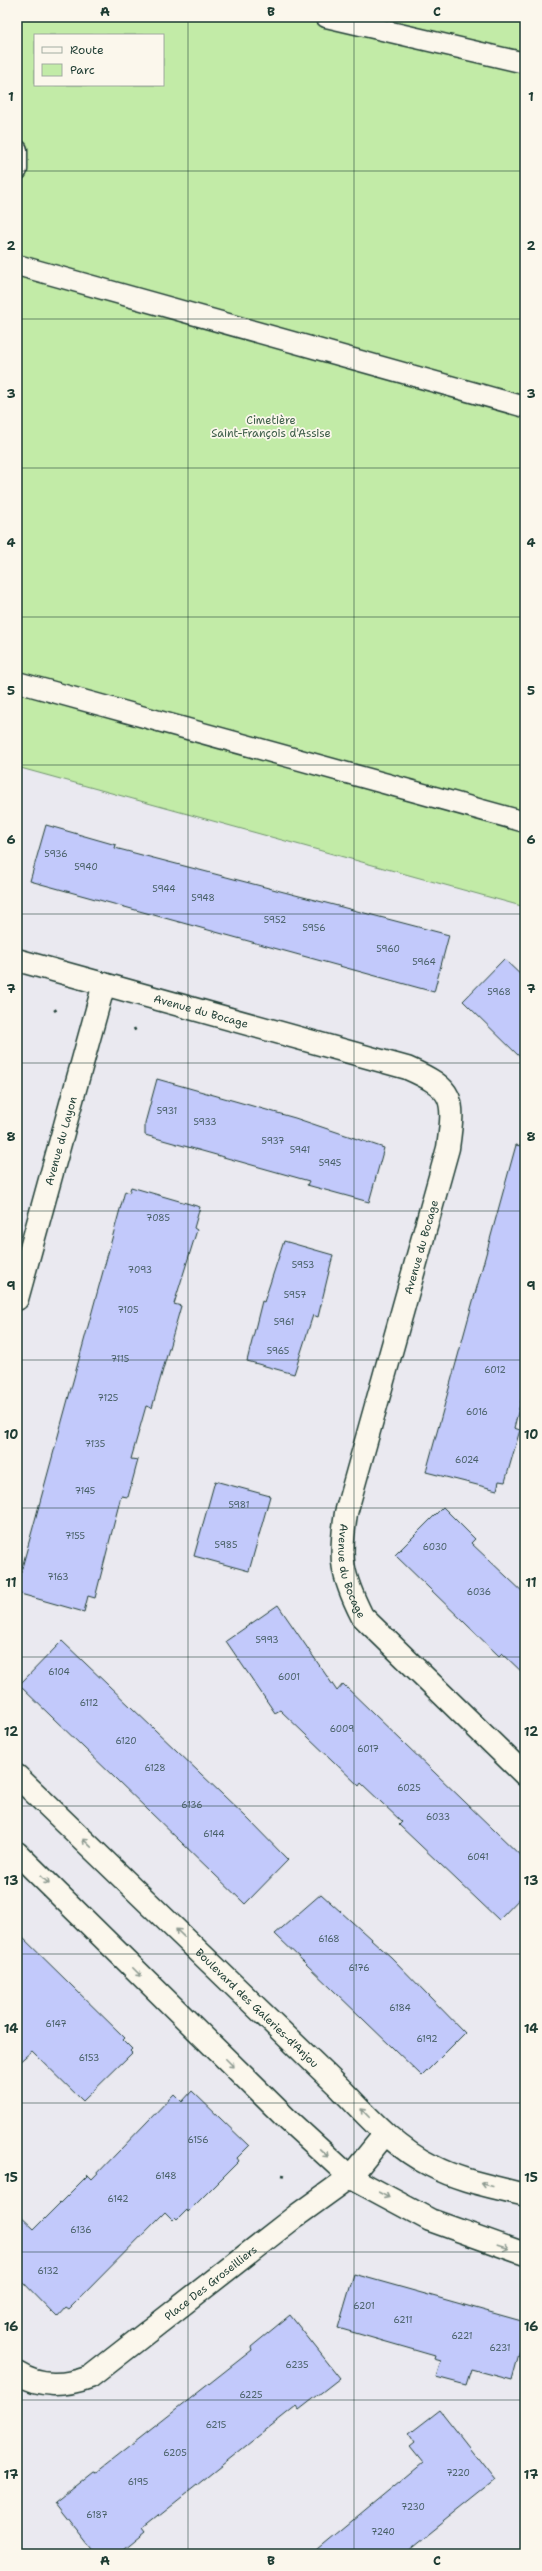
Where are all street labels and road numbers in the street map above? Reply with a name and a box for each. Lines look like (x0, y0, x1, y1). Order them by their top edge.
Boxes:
street label: Avenue du Bocage (152, 991, 250, 1032)
street label: Avenue du Layon (42, 1095, 81, 1187)
street label: Avenue du Bocage (401, 1198, 442, 1296)
street label: Avenue du Bocage (334, 1523, 369, 1621)
street label: Boulevard des Galeries-d'Anjou (192, 1945, 322, 2071)
street label: Place Des Groseilliers (161, 2242, 260, 2324)

